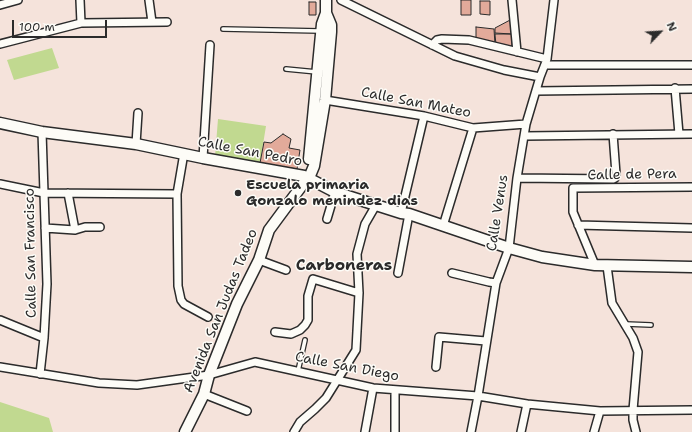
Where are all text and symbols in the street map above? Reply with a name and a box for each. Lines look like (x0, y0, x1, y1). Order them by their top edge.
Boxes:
scale bar (14, 12, 109, 38)
north arrow (640, 12, 680, 52)
text: 100 m (19, 19, 55, 35)
text: N (663, 20, 680, 34)
street label: Calle San Mateo (360, 84, 472, 122)
street label: Calle San Pedro (196, 134, 304, 170)
street label: Calle de Pera (587, 166, 677, 184)
street label: Calle Venus (484, 173, 512, 253)
place label: Escuela primaria Gonzalo menindez dias (246, 177, 418, 210)
street label: Calle San Francisco (21, 188, 41, 318)
marker: Escuela primaria Gonzalo menindez dias (233, 188, 243, 198)
street label: Avenida San Judas Tadeo (180, 227, 262, 395)
district label: Carboneras (296, 256, 392, 276)
street label: Calle San Diego (294, 349, 400, 385)

